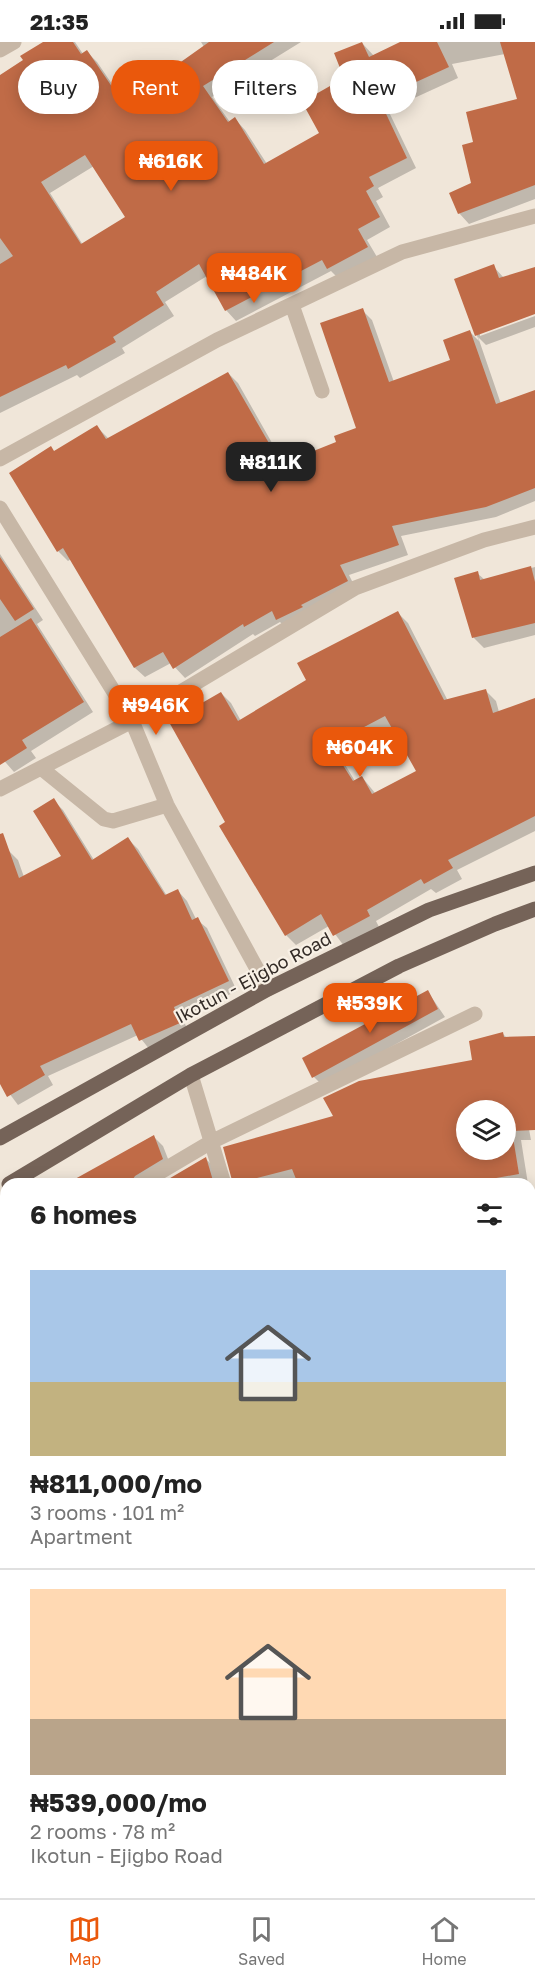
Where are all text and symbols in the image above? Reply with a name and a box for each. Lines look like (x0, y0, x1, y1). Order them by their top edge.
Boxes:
text: 21:35 (30, 8, 89, 35)
chip: Buy (18, 60, 99, 114)
chip: Rent (111, 60, 200, 114)
chip: Filters (212, 60, 318, 114)
chip: New (330, 60, 417, 114)
pin: ₦616K (129, 141, 213, 192)
text: ₦616K (139, 148, 203, 172)
pin: ₦484K (212, 253, 296, 304)
text: ₦484K (221, 260, 287, 284)
pin: ₦811K (229, 442, 313, 493)
text: ₦811K (240, 449, 302, 473)
pin: ₦946K (114, 685, 198, 736)
text: ₦946K (123, 692, 189, 716)
pin: ₦604K (318, 727, 402, 778)
text: ₦604K (326, 734, 394, 758)
street label: Ikotun - Ejigbo Road (171, 927, 335, 1027)
pin: ₦539K (328, 983, 412, 1034)
text: ₦539K (337, 990, 403, 1014)
map controls (456, 1100, 516, 1160)
button: layers (456, 1100, 516, 1160)
icon: filters (473, 1198, 506, 1231)
text: 6 homes (30, 1199, 137, 1230)
icon: home (214, 1309, 322, 1417)
text: ₦811,000/mo (30, 1468, 202, 1499)
text: 3 rooms · 101 m² (30, 1500, 184, 1524)
text: Apartment (30, 1524, 133, 1548)
icon: home (214, 1628, 322, 1736)
text: ₦539,000/mo (30, 1787, 207, 1818)
text: 2 rooms · 78 m² (30, 1819, 175, 1843)
text: Ikotun - Ejigbo Road (30, 1843, 223, 1867)
tab: Map (68, 1913, 101, 1969)
tab: Saved (238, 1913, 285, 1969)
tab: Home (421, 1913, 467, 1969)

